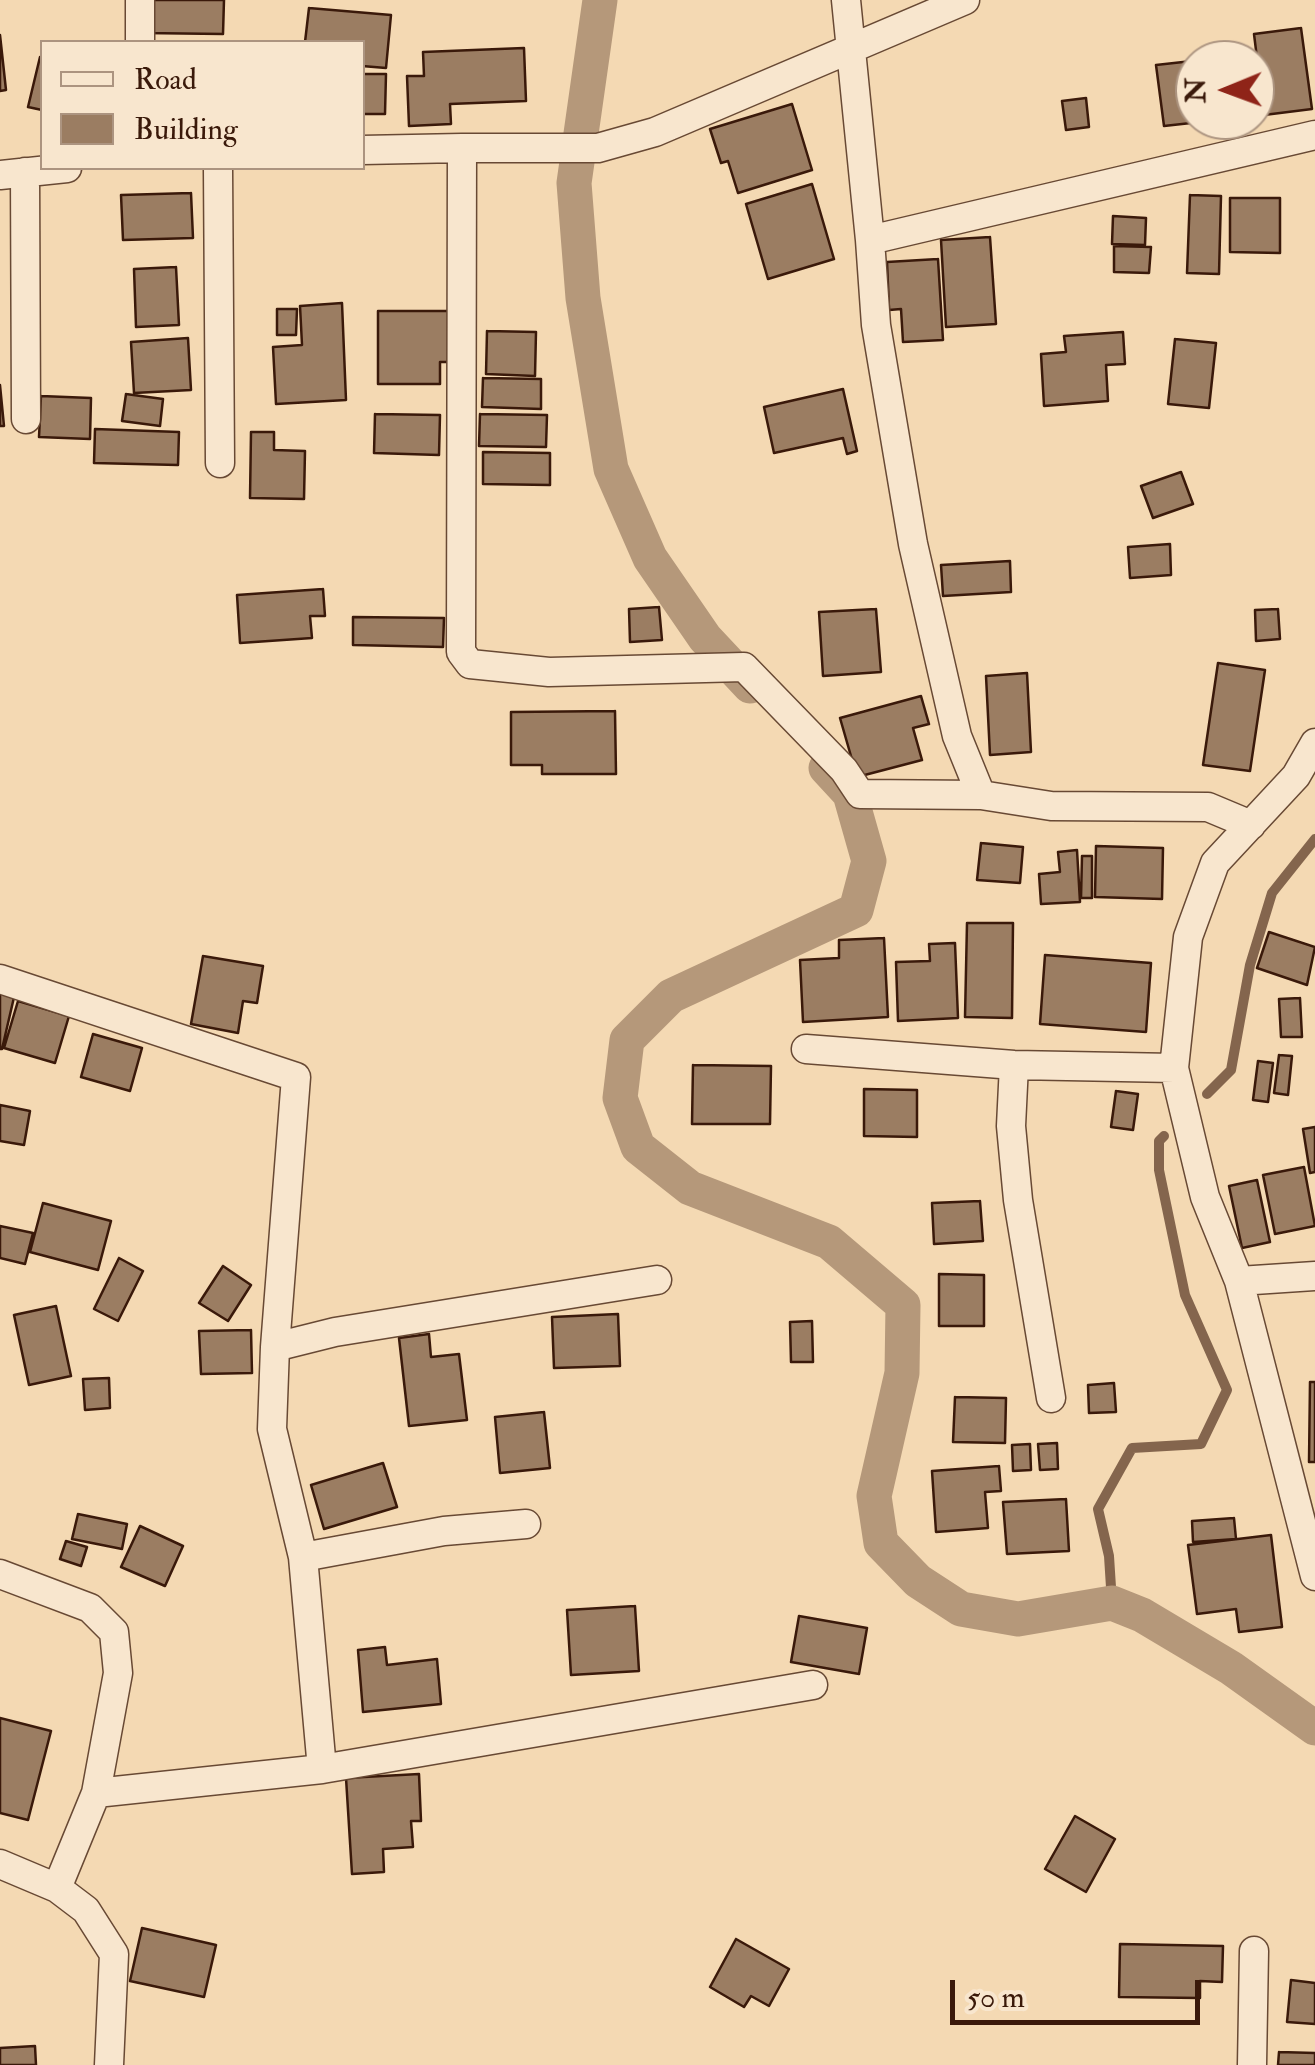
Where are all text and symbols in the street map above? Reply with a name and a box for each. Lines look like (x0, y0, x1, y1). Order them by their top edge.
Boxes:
legend (40, 40, 365, 170)
north arrow (1175, 40, 1275, 140)
text: Road (134, 61, 197, 98)
text: N (1179, 78, 1214, 103)
text: Building (134, 111, 238, 148)
scale bar (955, 1960, 1205, 2022)
text: 50 m (967, 1979, 1025, 2016)

